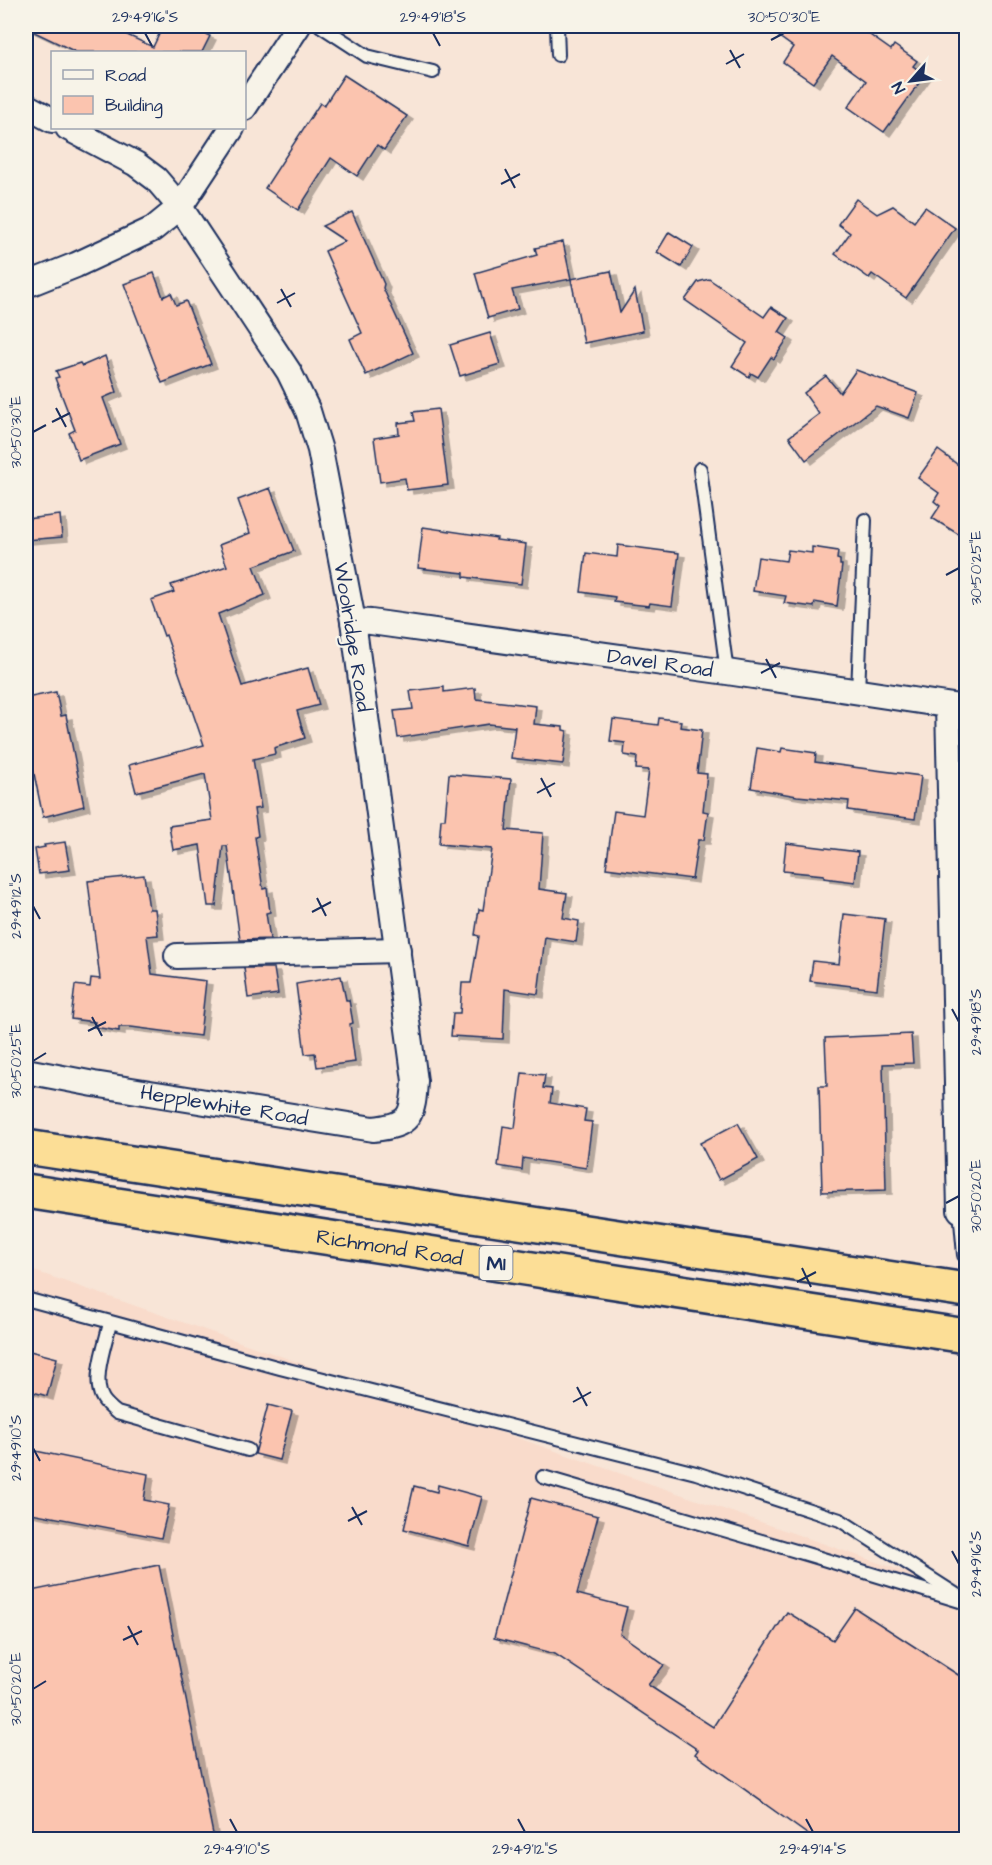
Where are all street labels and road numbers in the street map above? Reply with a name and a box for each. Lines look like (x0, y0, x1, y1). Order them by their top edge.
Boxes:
street label: Woolridge Road (324, 560, 379, 714)
street label: Davel Road (605, 641, 715, 685)
street label: Hepplewhite Road (138, 1078, 310, 1133)
street label: Richmond Road (314, 1222, 465, 1273)
road number: M1 (480, 1246, 512, 1280)

